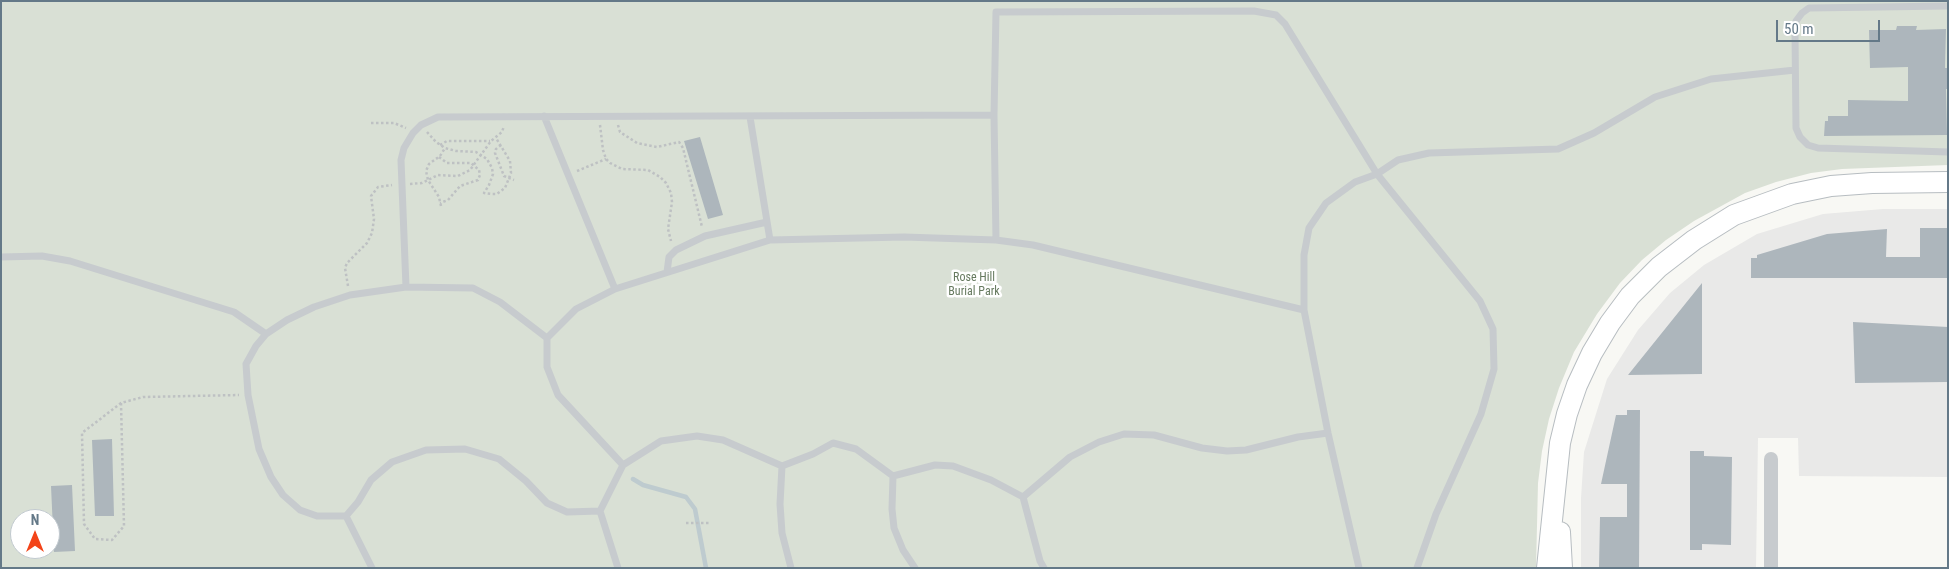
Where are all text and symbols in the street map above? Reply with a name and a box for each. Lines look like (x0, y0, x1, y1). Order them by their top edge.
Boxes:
scale bar (1779, 10, 1883, 42)
text: 50 m (1784, 20, 1814, 38)
park label: Rose Hill Burial Park (948, 271, 1000, 299)
north arrow (10, 509, 60, 559)
text: N (31, 512, 39, 528)

